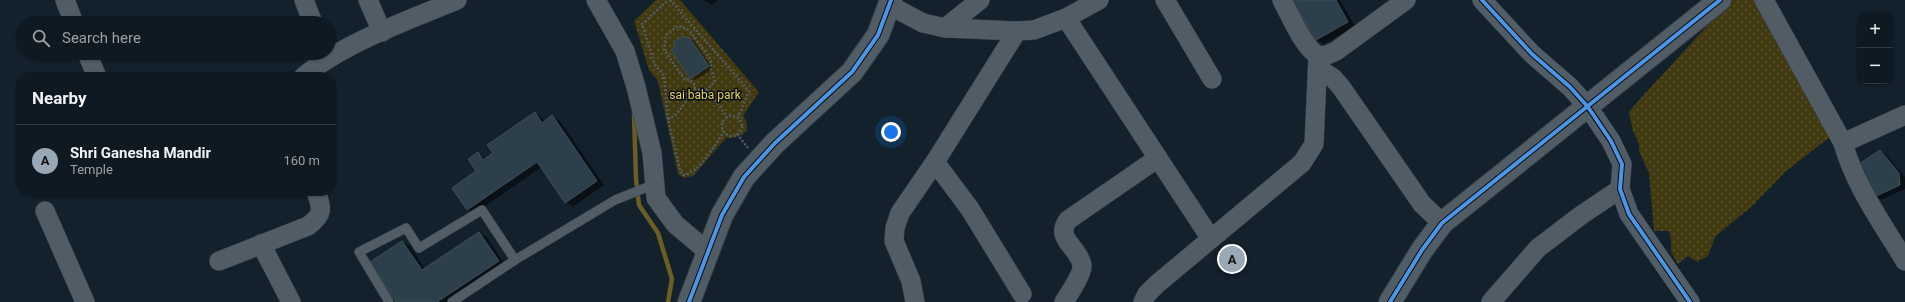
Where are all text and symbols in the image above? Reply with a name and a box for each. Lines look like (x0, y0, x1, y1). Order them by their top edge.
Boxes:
map controls (1857, 12, 1893, 84)
button: + (1857, 12, 1893, 48)
search box (16, 16, 336, 60)
icon: search (30, 27, 52, 49)
text: Search here (62, 29, 141, 47)
button: − (1857, 48, 1893, 84)
text: Nearby (32, 88, 87, 108)
park label: sai baba park (669, 88, 742, 102)
your location (881, 122, 901, 142)
text: Shri Ganesha Mandir (70, 144, 211, 162)
text: A (41, 153, 49, 168)
text: 160 m (283, 153, 320, 168)
text: Temple (70, 162, 113, 177)
pin: A (1219, 244, 1245, 274)

